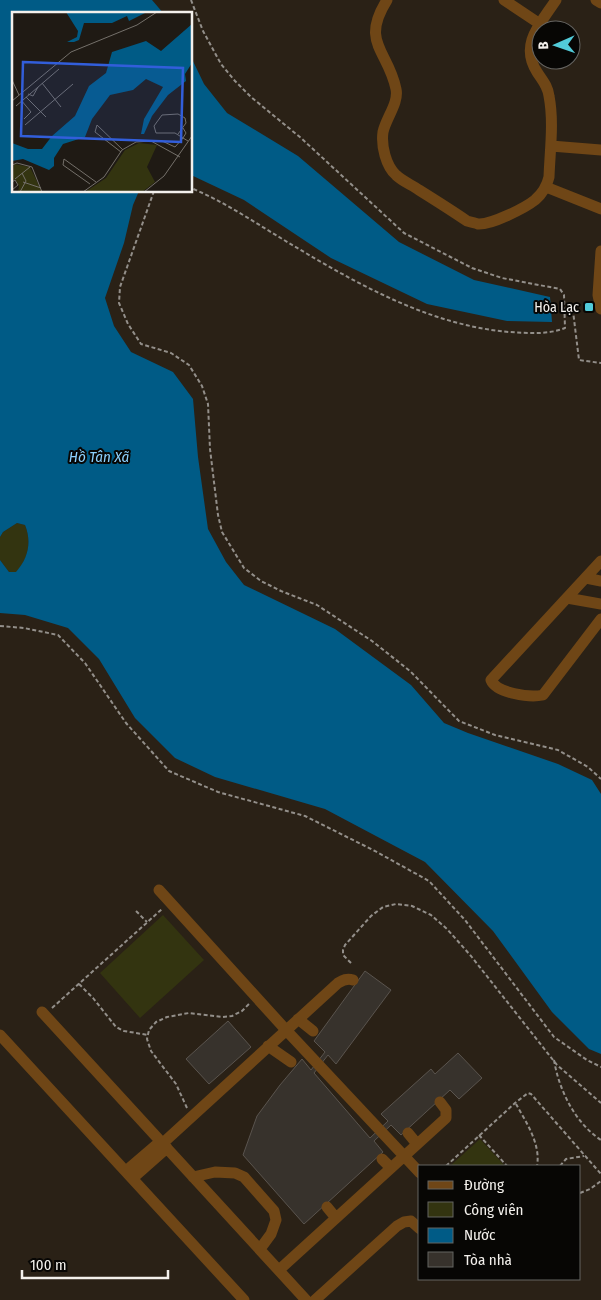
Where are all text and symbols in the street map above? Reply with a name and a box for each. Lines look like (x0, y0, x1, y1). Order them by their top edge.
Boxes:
inset map (12, 12, 192, 192)
north arrow (531, 20, 581, 70)
text: B (535, 41, 552, 50)
place label: Hòa Lạc (534, 299, 579, 316)
marker: Hòa Lạc (583, 301, 595, 313)
water label: Hồ Tân Xã (69, 448, 129, 466)
legend (418, 1165, 581, 1280)
text: Đường (464, 1176, 504, 1194)
text: Công viên (464, 1201, 523, 1219)
text: Nước (464, 1226, 496, 1244)
scale bar (22, 1248, 169, 1280)
text: Tòa nhà (464, 1251, 512, 1269)
text: 100 m (30, 1256, 67, 1274)

